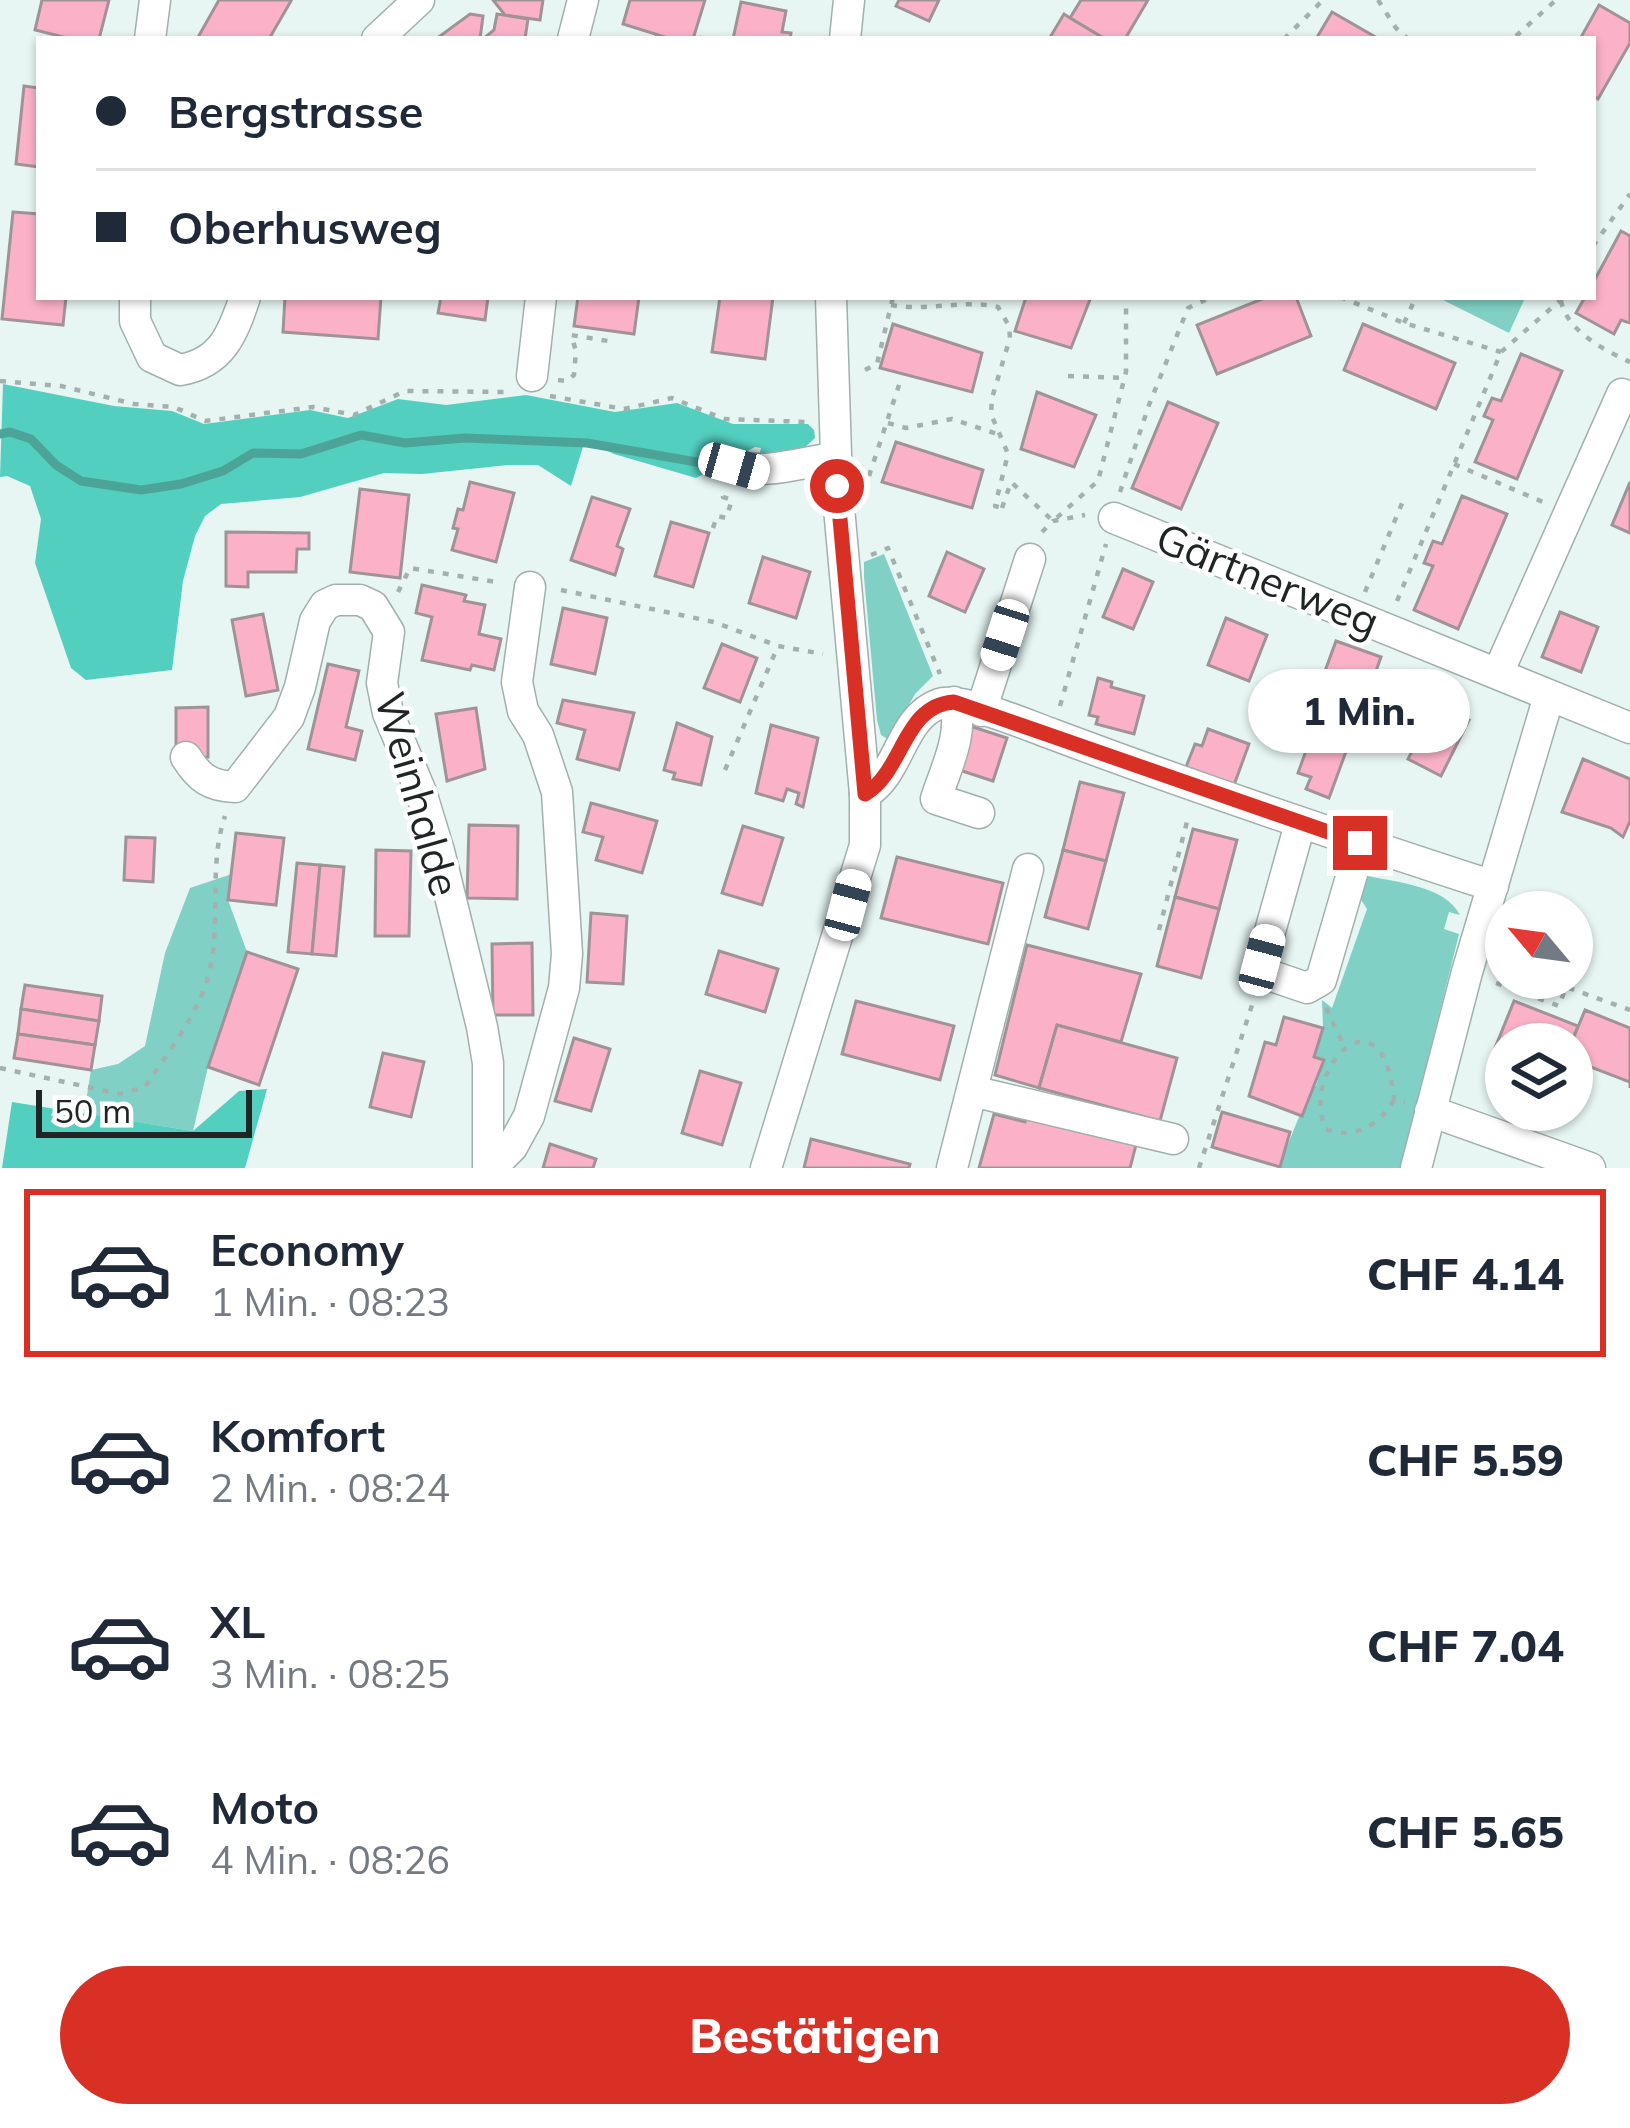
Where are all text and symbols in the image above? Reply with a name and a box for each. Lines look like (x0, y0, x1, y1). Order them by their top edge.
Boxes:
text: Bergstrasse (168, 83, 424, 139)
text: Oberhusweg (168, 199, 442, 255)
car (694, 439, 774, 493)
route start (810, 459, 864, 513)
street label: Gärtnerweg (1149, 510, 1387, 648)
car (977, 595, 1033, 675)
callout: 1 Min. (1249, 669, 1471, 753)
street label: Weinhalde (364, 686, 472, 902)
text: 1 Min. (1302, 686, 1416, 735)
route end (1333, 816, 1387, 870)
car (821, 866, 875, 944)
north arrow (1485, 891, 1593, 999)
map controls (1485, 891, 1593, 1131)
car (1235, 921, 1289, 999)
button: layers (1485, 1023, 1593, 1131)
scale bar (36, 1084, 252, 1137)
text: 50 m (54, 1090, 131, 1131)
icon: car (66, 1219, 174, 1327)
text: Economy (210, 1221, 404, 1277)
text: CHF 4.14 (1367, 1245, 1564, 1301)
text: 1 Min. · 08:23 (210, 1277, 450, 1326)
icon: car (66, 1405, 174, 1513)
text: Komfort (210, 1407, 385, 1463)
text: CHF 5.59 (1367, 1431, 1564, 1487)
text: 2 Min. · 08:24 (210, 1463, 450, 1512)
icon: car (66, 1591, 174, 1699)
text: XL (210, 1593, 265, 1649)
text: CHF 7.04 (1367, 1617, 1564, 1673)
text: 3 Min. · 08:25 (210, 1649, 450, 1698)
icon: car (66, 1777, 174, 1885)
text: Moto (210, 1779, 319, 1835)
text: CHF 5.65 (1367, 1803, 1564, 1859)
text: 4 Min. · 08:26 (210, 1835, 450, 1884)
button: Bestätigen (60, 1966, 1570, 2104)

